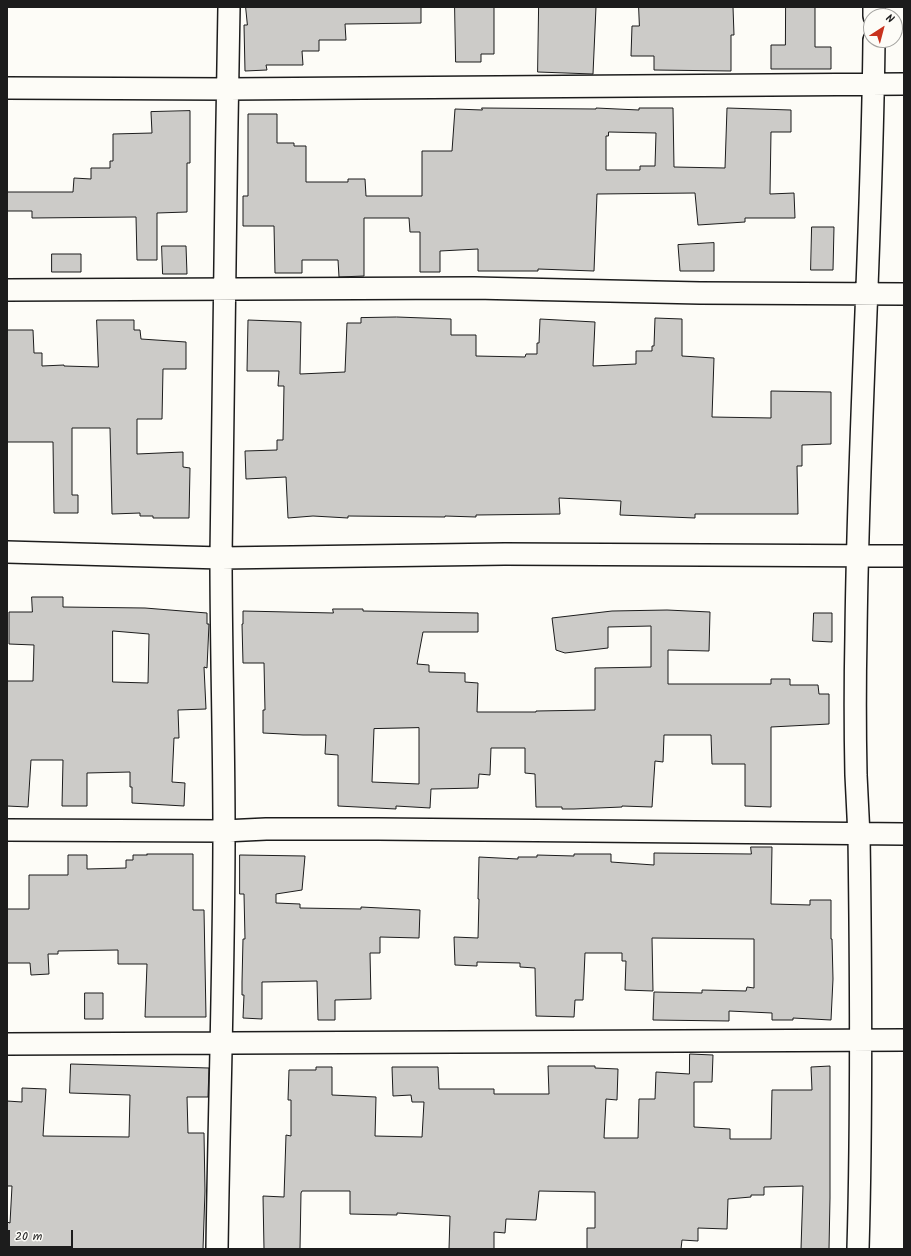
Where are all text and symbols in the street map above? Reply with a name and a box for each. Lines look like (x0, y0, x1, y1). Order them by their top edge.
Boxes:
north arrow (863, 8, 903, 48)
text: N (881, 10, 898, 28)
scale bar (10, 1222, 75, 1248)
text: 20 m (15, 1227, 42, 1246)

